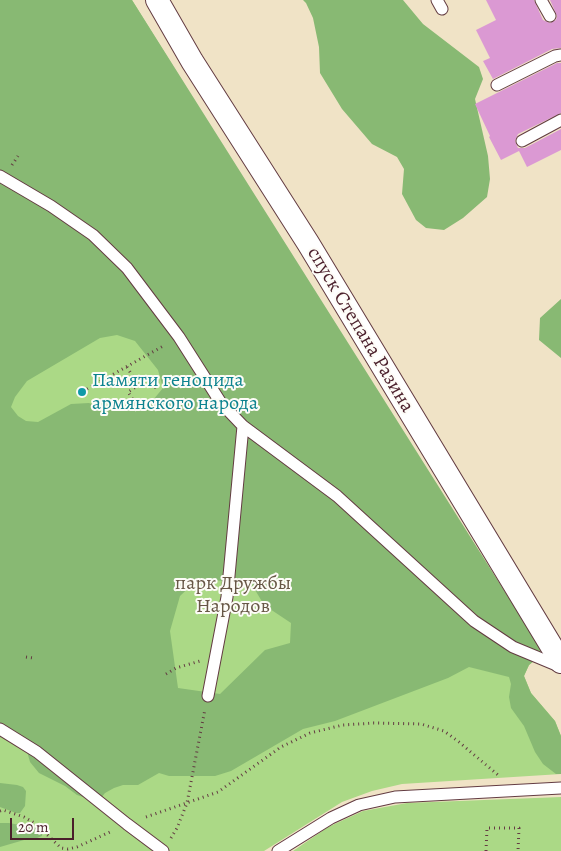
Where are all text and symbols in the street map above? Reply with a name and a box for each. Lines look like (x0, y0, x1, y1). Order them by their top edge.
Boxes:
street label: спуск Степана Разина (301, 243, 419, 417)
place label: Памяти геноцида армянского народа (92, 369, 258, 416)
marker: Памяти геноцида армянского народа (76, 386, 88, 398)
park label: парк Дружбы Народов (175, 572, 291, 619)
scale bar (12, 808, 76, 840)
text: 20 m (18, 817, 49, 837)

